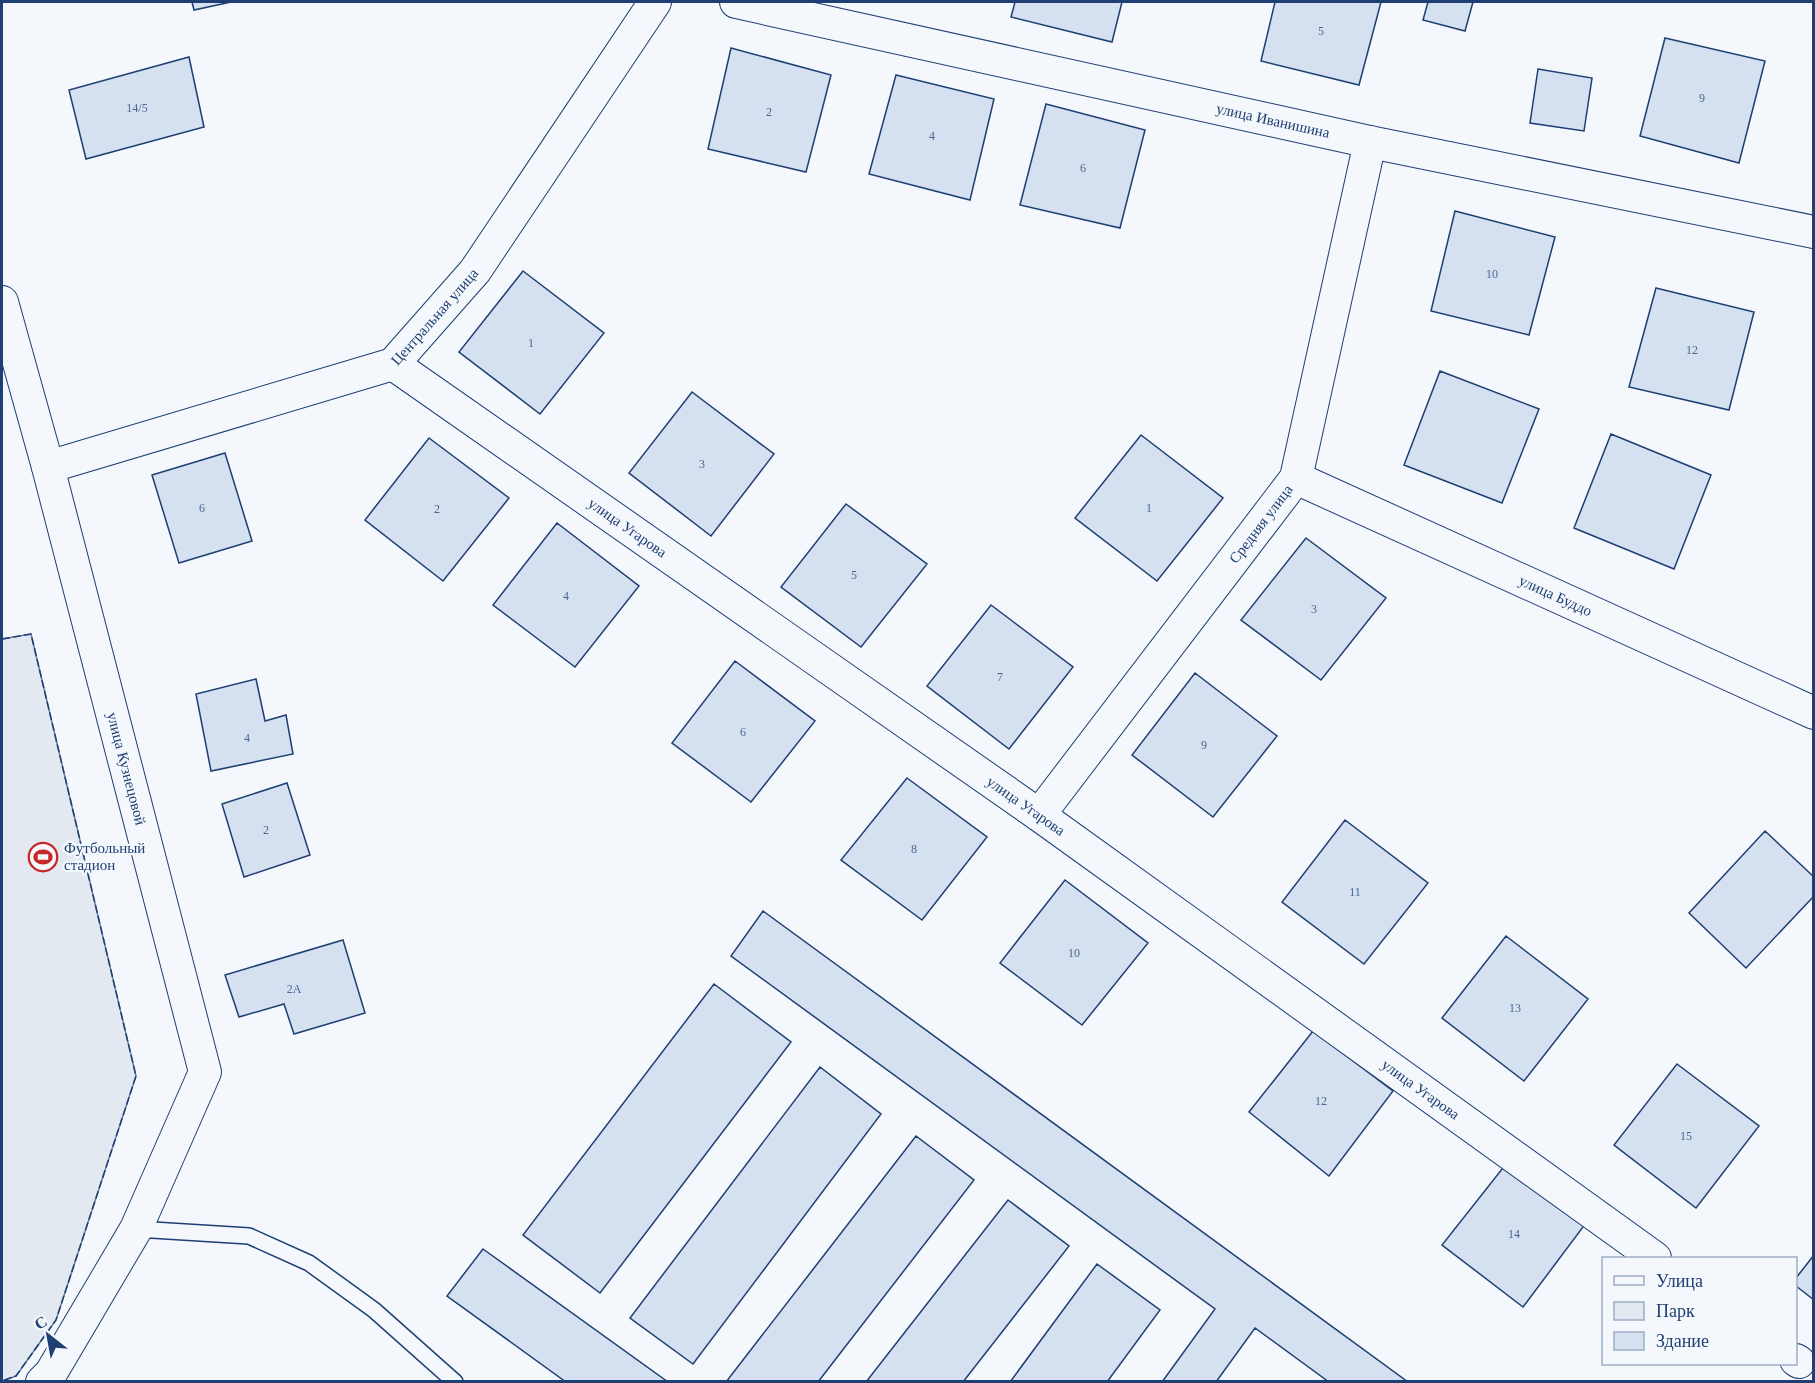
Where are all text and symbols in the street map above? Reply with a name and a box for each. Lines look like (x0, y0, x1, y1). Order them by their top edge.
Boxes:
house number: 5 (1318, 24, 1324, 38)
house number: 9 (1699, 91, 1705, 105)
street label: улица Иванишина (1215, 100, 1332, 141)
house number: 14/5 (126, 101, 148, 115)
house number: 2 (766, 105, 772, 119)
house number: 4 (929, 129, 935, 143)
house number: 6 (1080, 161, 1086, 175)
street label: Центральная улица (388, 265, 482, 368)
house number: 10 (1486, 267, 1498, 281)
house number: 1 (528, 336, 534, 350)
house number: 12 (1686, 343, 1698, 357)
house number: 3 (699, 457, 705, 471)
street label: Средняя улица (1226, 481, 1296, 566)
street label: улица Угарова (585, 495, 670, 561)
house number: 6 (199, 501, 205, 515)
house number: 1 (1146, 501, 1152, 515)
house number: 2 (434, 502, 440, 516)
house number: 5 (851, 568, 857, 582)
street label: улица Буддо (1517, 572, 1595, 619)
house number: 4 (563, 589, 569, 603)
house number: 3 (1311, 602, 1317, 616)
house number: 7 (997, 670, 1003, 684)
street label: улица Кузнецовой (104, 711, 149, 827)
house number: 6 (740, 725, 746, 739)
house number: 4 (244, 731, 250, 745)
house number: 9 (1201, 738, 1207, 752)
street label: улица Угарова (984, 773, 1068, 839)
house number: 2 (263, 823, 269, 837)
place label: Футбольный стадион (64, 840, 145, 873)
sports icon: Футбольный стадион (27, 841, 59, 873)
house number: 8 (911, 842, 917, 856)
house number: 11 (1349, 885, 1361, 899)
house number: 10 (1068, 946, 1080, 960)
house number: 2А (287, 982, 302, 996)
house number: 13 (1509, 1001, 1521, 1015)
street label: улица Угарова (1379, 1056, 1463, 1123)
house number: 12 (1315, 1094, 1327, 1108)
house number: 15 (1680, 1129, 1692, 1143)
house number: 14 (1508, 1227, 1520, 1241)
legend (1602, 1257, 1797, 1365)
text: Улица (1656, 1271, 1703, 1291)
text: Парк (1656, 1301, 1695, 1321)
north arrow (18, 1305, 78, 1365)
text: С (31, 1312, 50, 1333)
text: Здание (1656, 1331, 1709, 1351)

